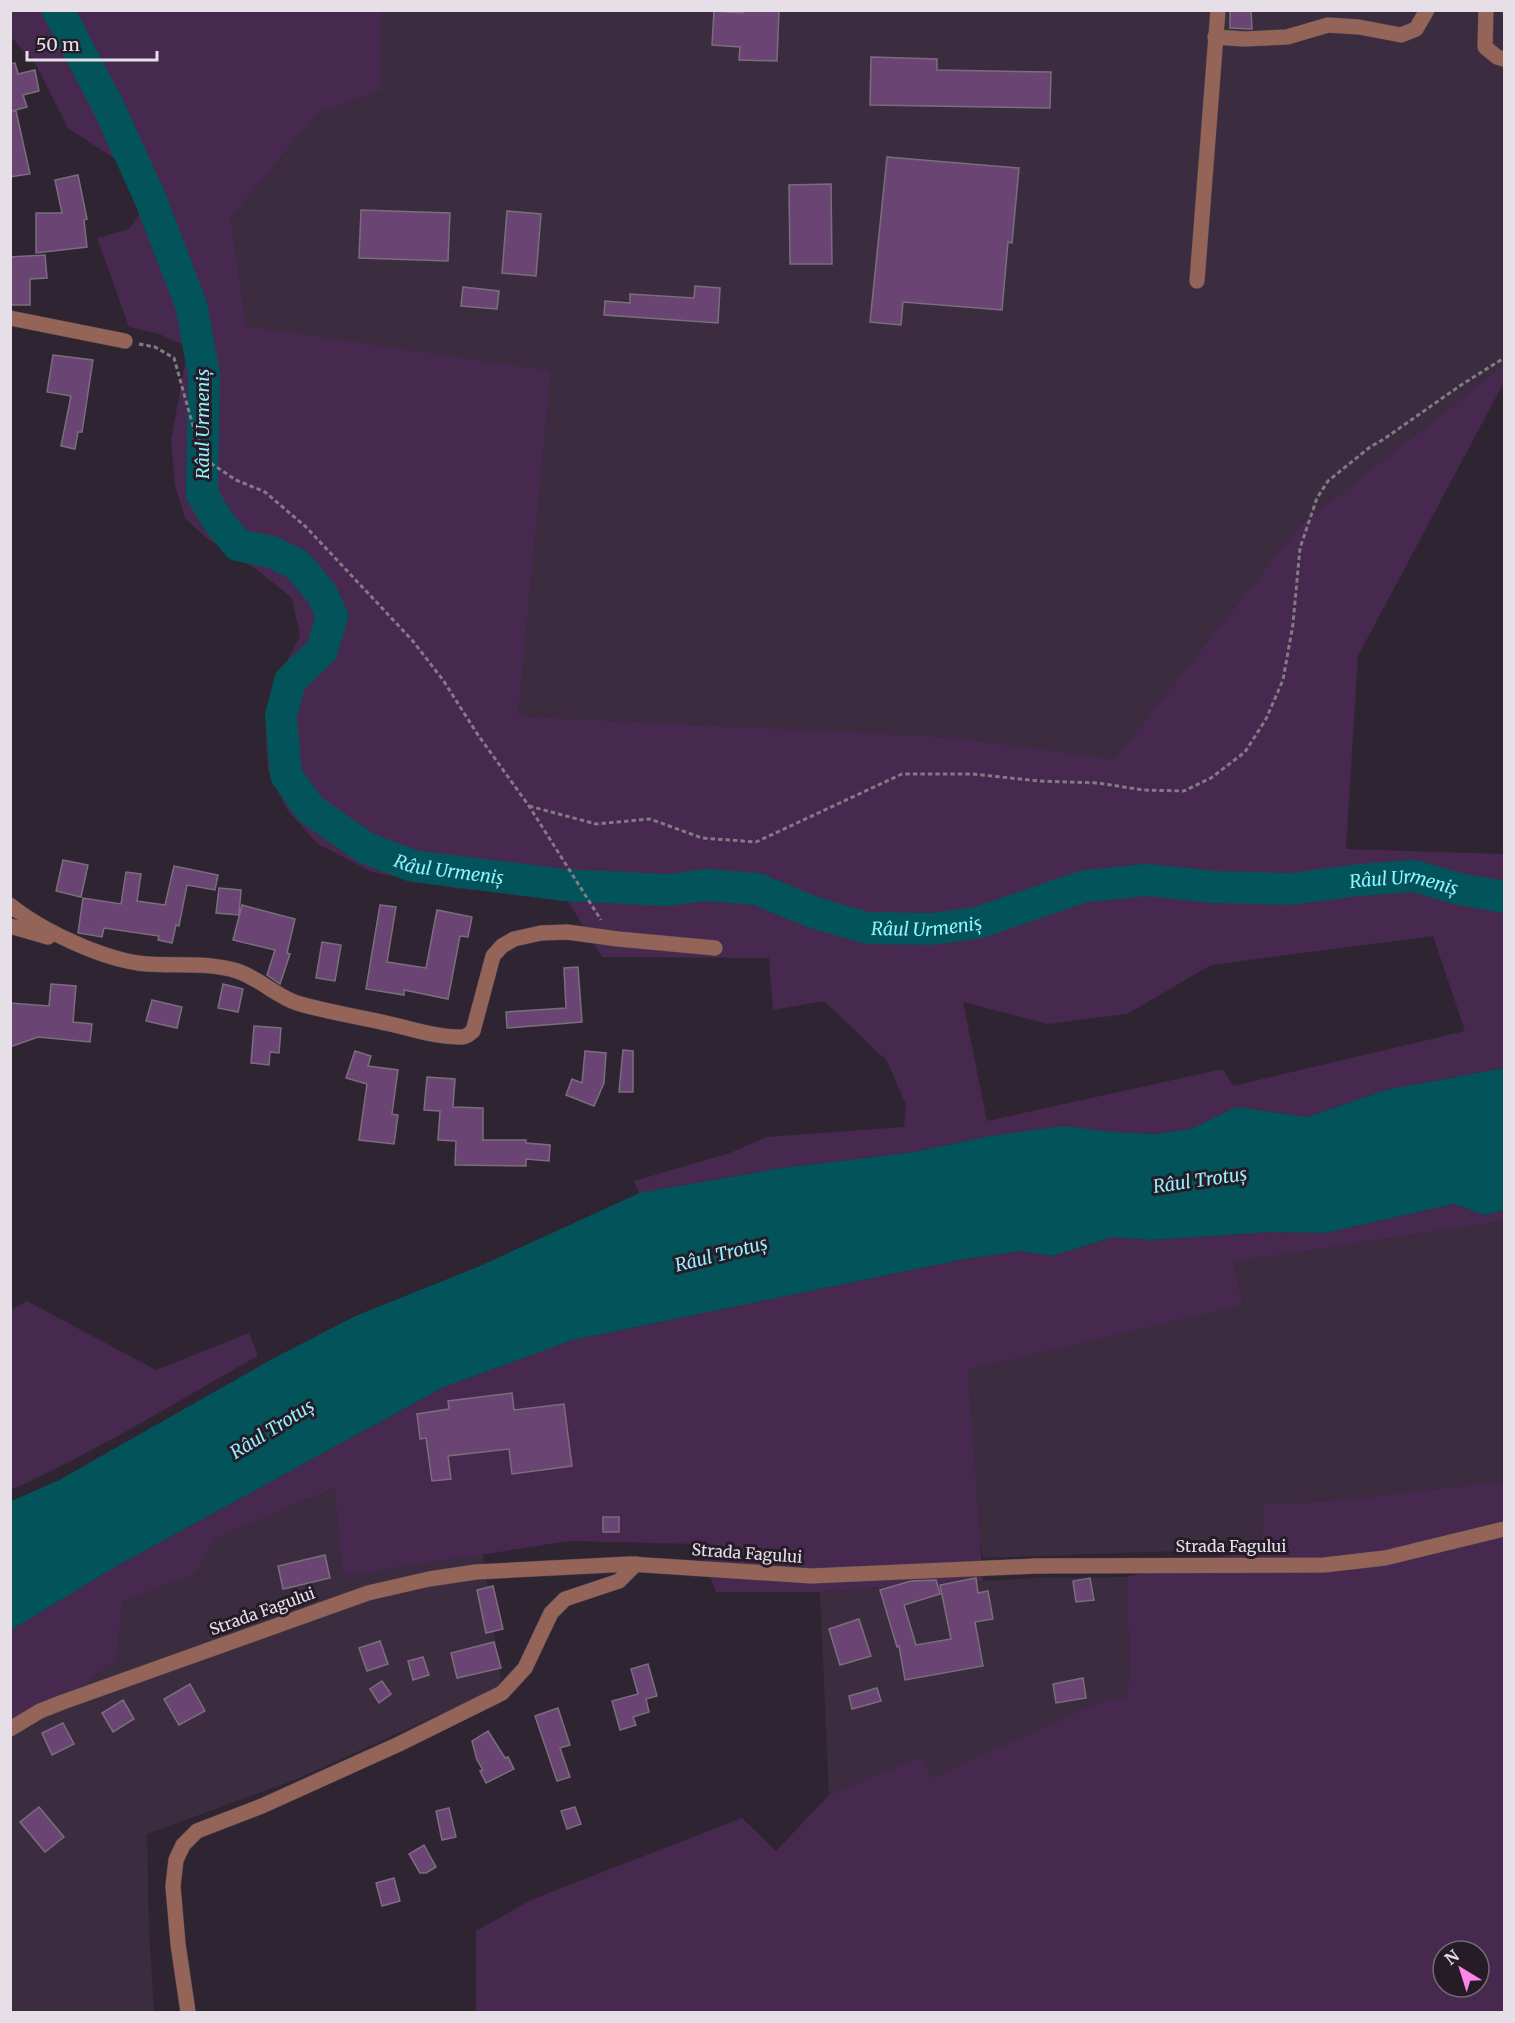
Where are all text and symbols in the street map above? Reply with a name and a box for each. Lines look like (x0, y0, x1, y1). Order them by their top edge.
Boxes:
scale bar (27, 24, 158, 62)
text: 50 m (36, 33, 80, 56)
water label: Râul Urmeniș (191, 369, 214, 479)
water label: Râul Urmeniș (391, 848, 505, 889)
water label: Râul Urmeniș (1348, 864, 1461, 900)
water label: Râul Urmeniș (871, 911, 985, 941)
water label: Râul Trotuș (1152, 1162, 1248, 1198)
water label: Râul Trotuș (672, 1231, 770, 1277)
water label: Râul Trotuș (226, 1394, 318, 1464)
street label: Strada Fagului (1176, 1536, 1286, 1556)
street label: Strada Fagului (691, 1539, 803, 1567)
street label: Strada Fagului (206, 1583, 318, 1639)
north arrow (1431, 1939, 1491, 1999)
text: N (1441, 1945, 1463, 1969)

